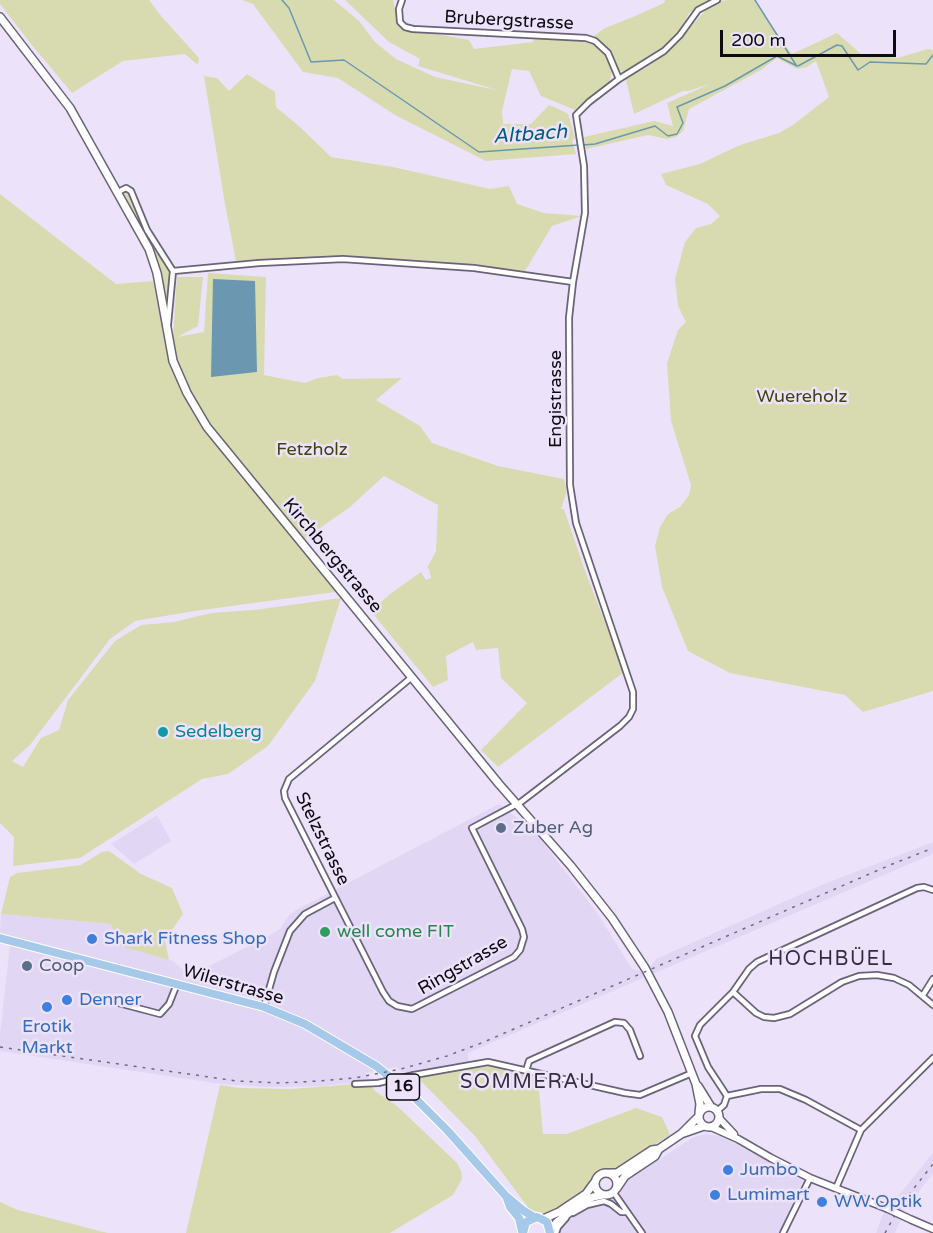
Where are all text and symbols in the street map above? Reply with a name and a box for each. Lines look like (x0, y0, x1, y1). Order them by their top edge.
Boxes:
street label: Brubergstrasse (444, 7, 574, 35)
scale bar (723, 18, 898, 56)
text: 200 m (731, 29, 786, 51)
water label: Altbach (492, 120, 568, 150)
street label: Engistrasse (545, 350, 567, 448)
park label: Wuereholz (757, 386, 847, 408)
park label: Fetzholz (276, 439, 348, 461)
street label: Kirchbergstrasse (278, 494, 386, 618)
place label: Sedelberg (175, 721, 262, 743)
marker: Sedelberg (156, 725, 170, 739)
street label: Stelzstrasse (290, 789, 354, 889)
place label: Zuber Ag (513, 817, 593, 839)
marker: Zuber Ag (494, 821, 508, 835)
place label: well come FIT (337, 921, 454, 943)
marker: well come FIT (318, 925, 332, 939)
place label: Shark Fitness Shop (104, 928, 267, 950)
marker: Shark Fitness Shop (85, 932, 99, 946)
street label: Ringstrasse (414, 932, 512, 1000)
district label: HOCHBÜEL (768, 948, 894, 972)
place label: Coop (39, 955, 84, 977)
marker: Coop (20, 959, 34, 973)
street label: Wilerstrasse (180, 960, 286, 1010)
place label: Denner (79, 989, 141, 1011)
marker: Denner (60, 993, 74, 1007)
marker: Erotik Markt (40, 1000, 54, 1014)
place label: Erotik Markt (21, 1016, 73, 1058)
district label: SOMMERAU (460, 1071, 596, 1095)
road number: 16 (386, 1074, 420, 1100)
place label: Jumbo (740, 1159, 798, 1181)
marker: Jumbo (721, 1163, 735, 1177)
place label: Lumimart (727, 1184, 810, 1206)
marker: Lumimart (708, 1188, 722, 1202)
place label: WW Optik (834, 1191, 922, 1213)
marker: WW Optik (815, 1195, 829, 1209)

